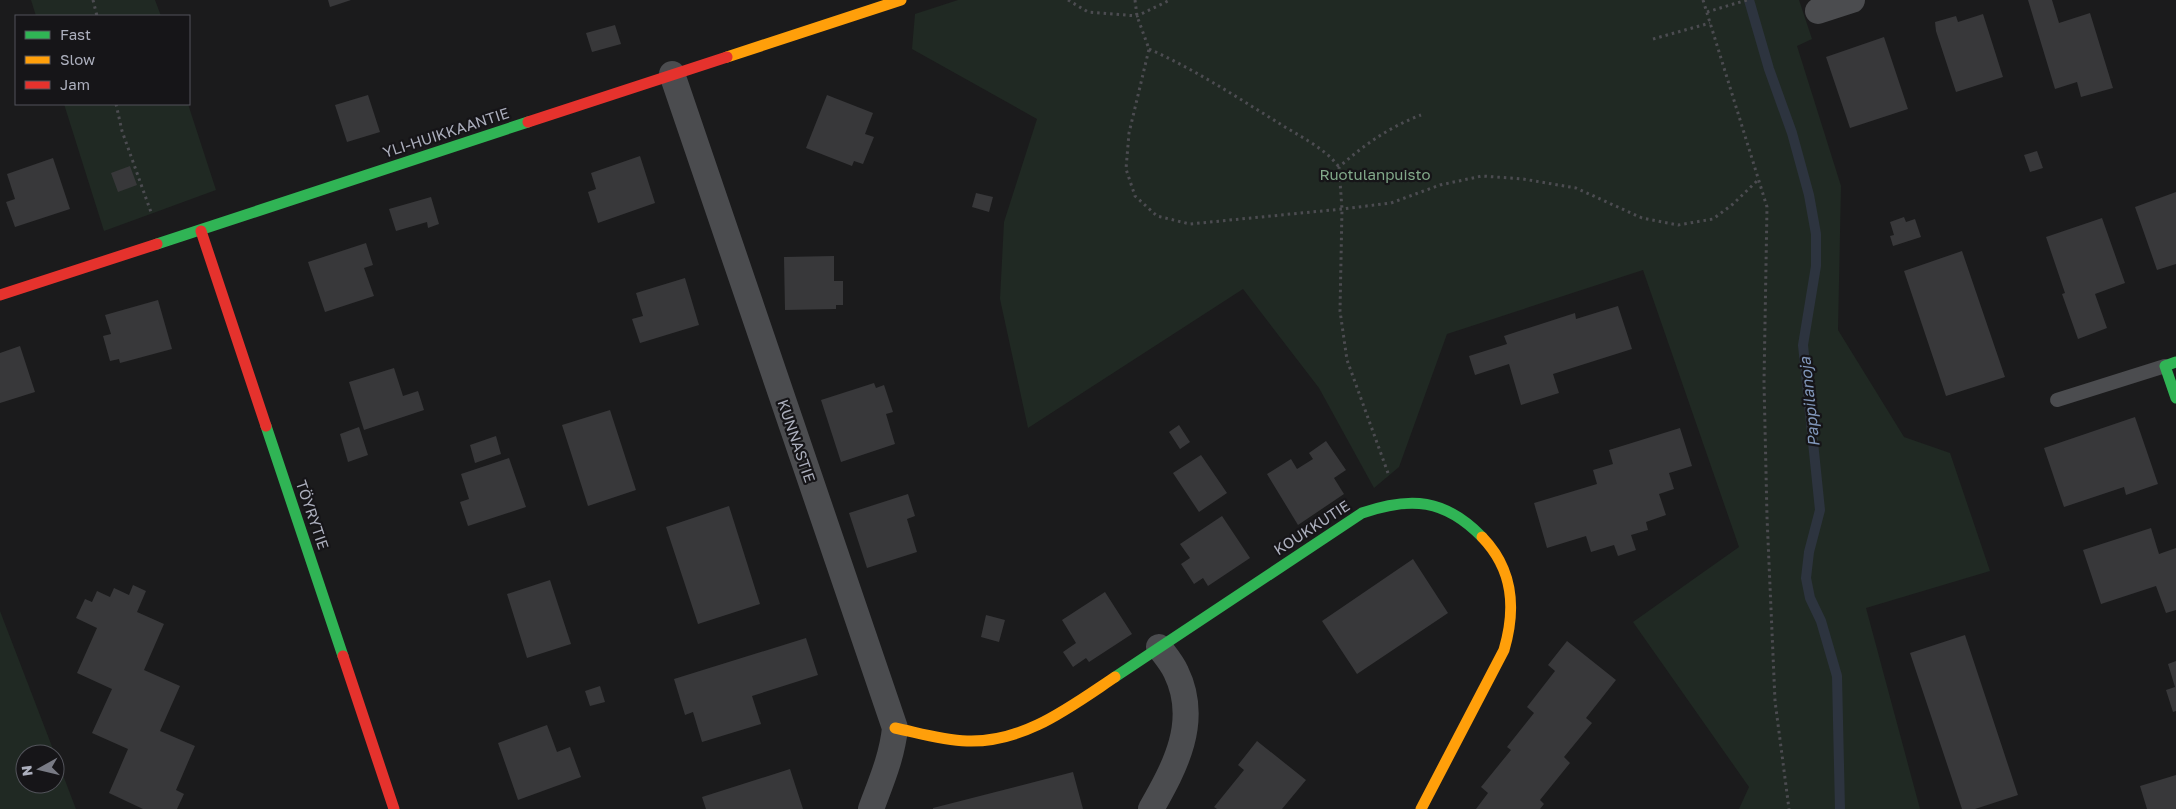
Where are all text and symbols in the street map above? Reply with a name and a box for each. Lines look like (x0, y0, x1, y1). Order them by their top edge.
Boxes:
legend (15, 15, 190, 105)
text: Fast (60, 25, 91, 43)
text: Slow (60, 50, 95, 68)
text: Jam (60, 75, 90, 93)
street label: YLI-HUIKKAANTIE (380, 103, 511, 161)
park label: Ruotulanpuisto (1320, 165, 1430, 183)
water label: Pappilanoja (1794, 355, 1824, 448)
street label: KUNNASTIE (774, 397, 820, 485)
street label: TÖYRYTIE (293, 478, 333, 552)
street label: KOUKKUTIE (1270, 496, 1353, 558)
north arrow (15, 744, 65, 794)
text: N (17, 764, 36, 777)

